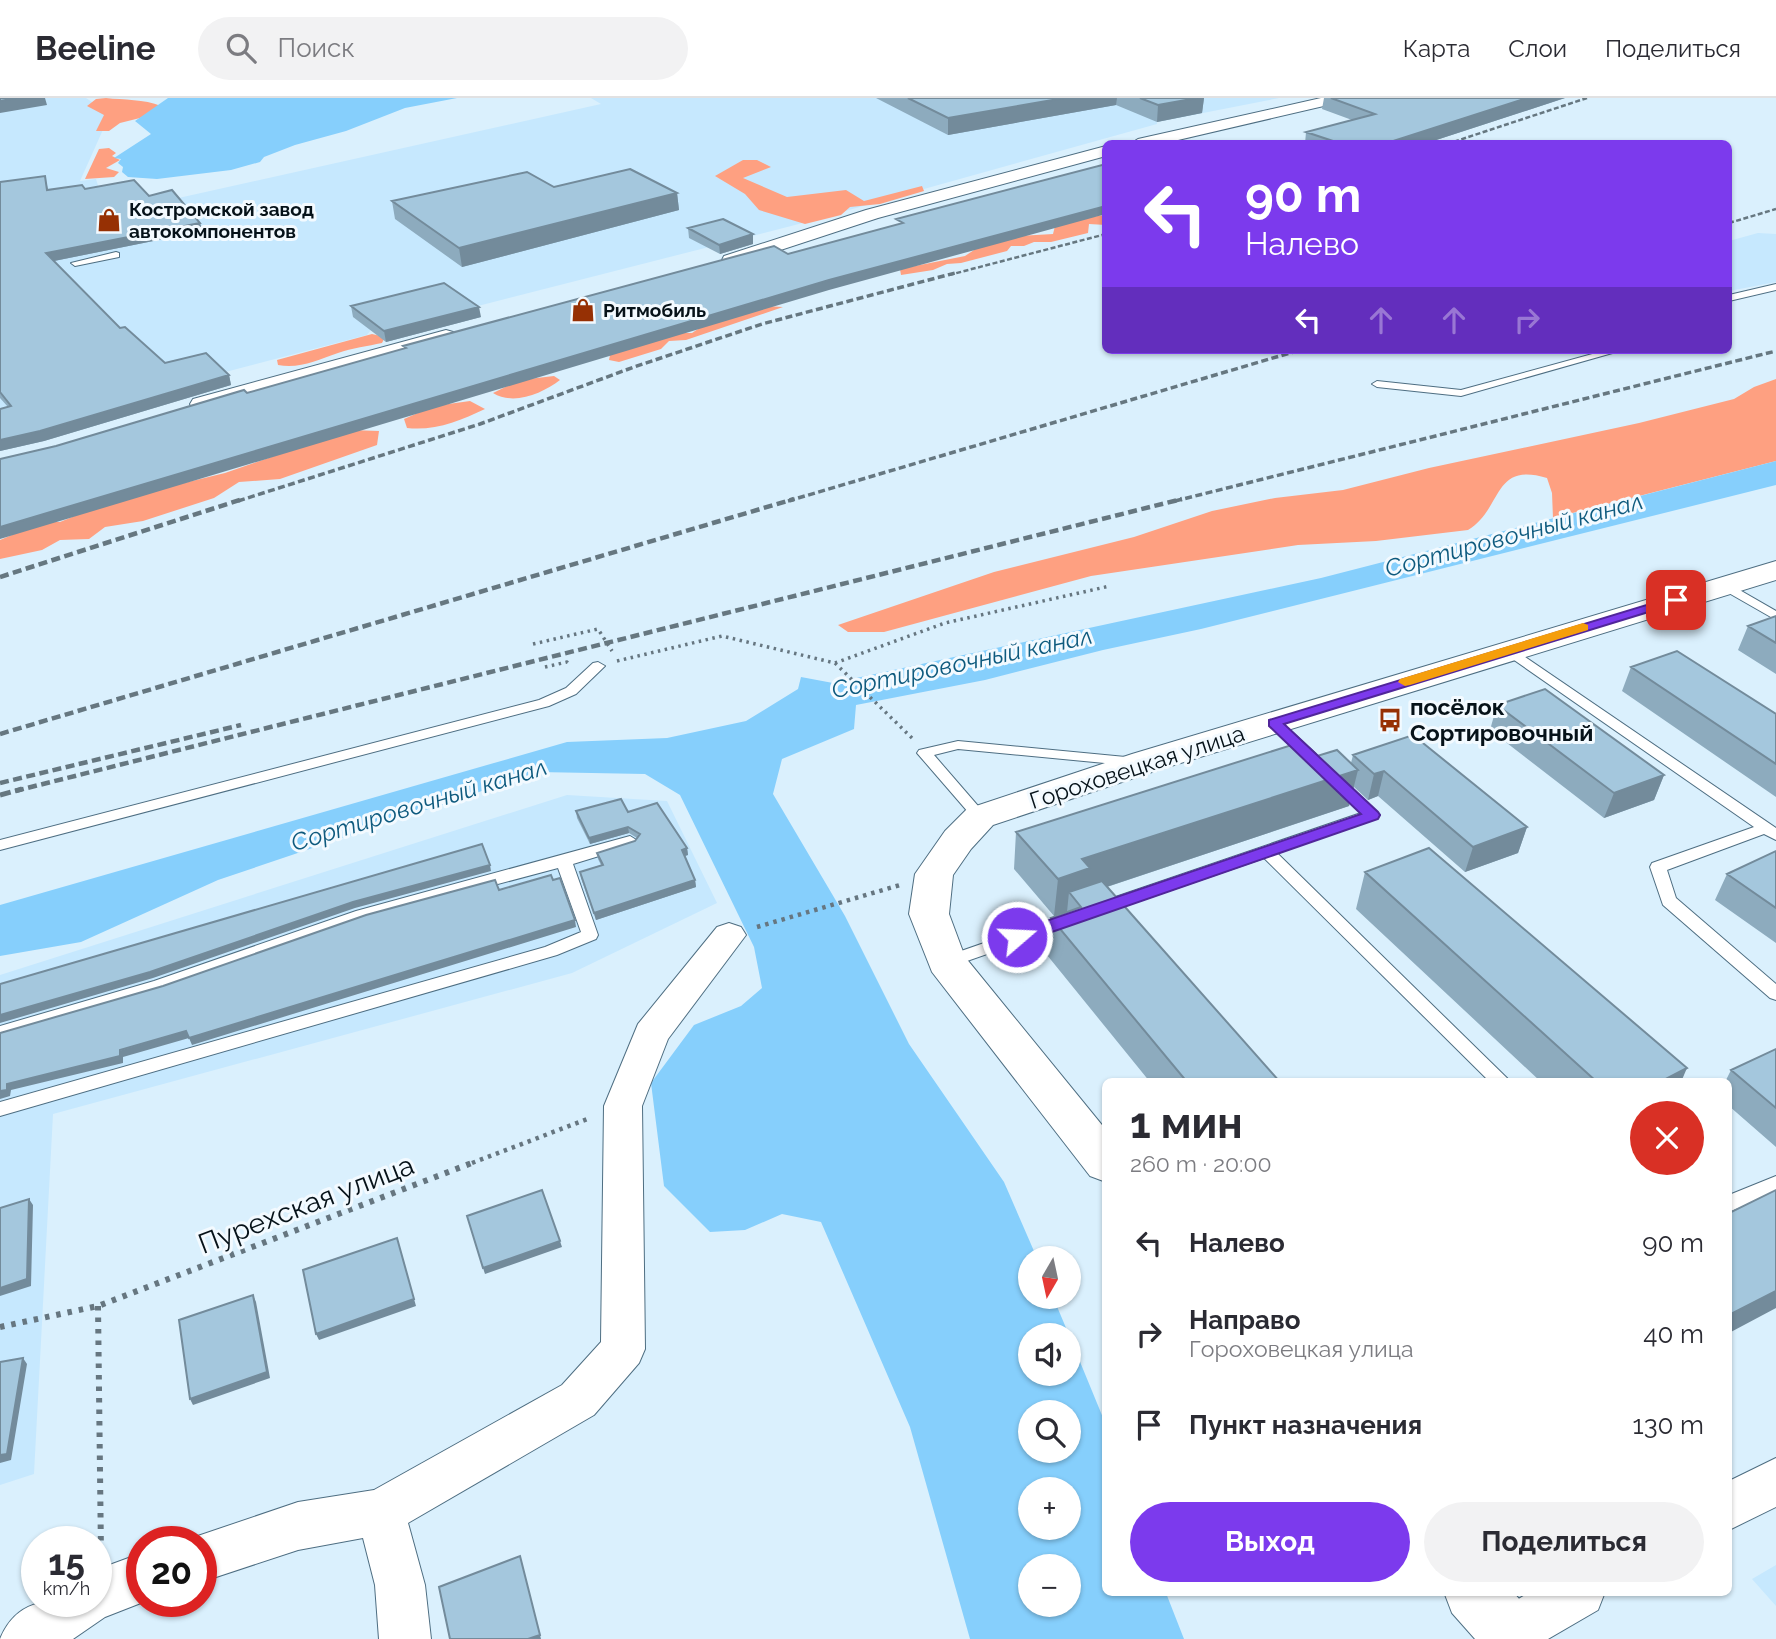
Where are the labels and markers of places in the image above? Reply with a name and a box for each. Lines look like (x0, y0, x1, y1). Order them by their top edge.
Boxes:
place label: Костромской завод автокомпонентов (129, 198, 314, 242)
shop icon: Костромской завод автокомпонентов (95, 206, 123, 234)
shop icon: Ритмобиль (569, 296, 597, 324)
place label: Ритмобиль (603, 299, 706, 321)
pin (1646, 570, 1706, 630)
place label: посёлок Сортировочный (1410, 693, 1593, 746)
bus stop icon: посёлок Сортировочный (1376, 706, 1404, 734)

